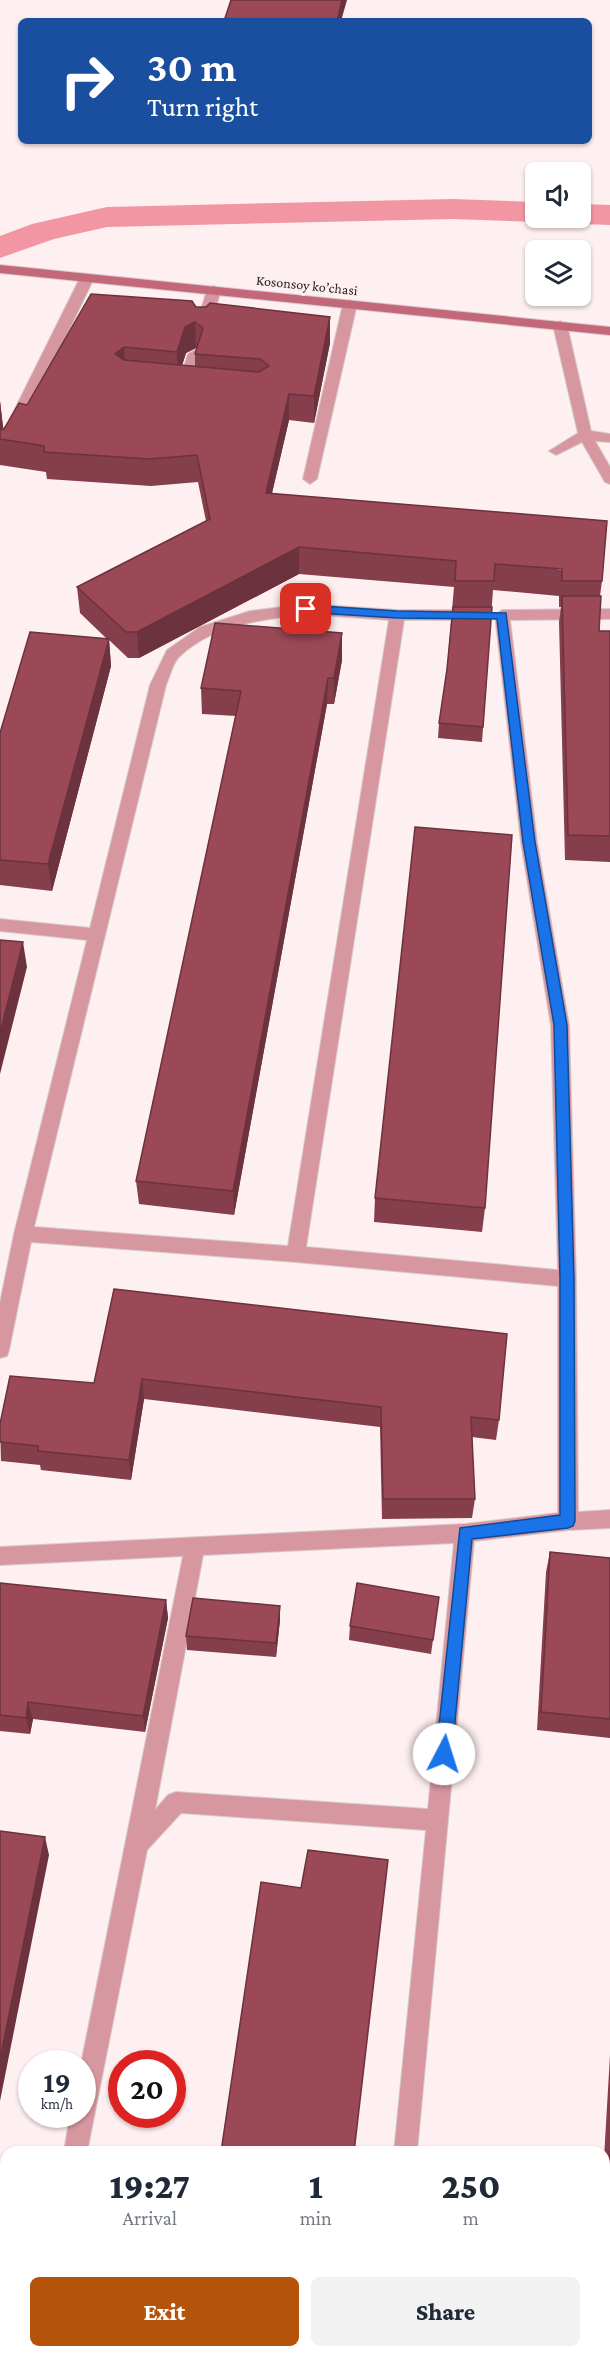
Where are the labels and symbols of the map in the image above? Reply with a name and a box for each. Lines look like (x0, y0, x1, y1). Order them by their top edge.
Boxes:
street label: Kosonsoy ko’chasi (256, 272, 359, 298)
pin (280, 583, 331, 634)
position arrow (412, 1722, 476, 1786)
speed limit sign: 20 (108, 2050, 186, 2128)

